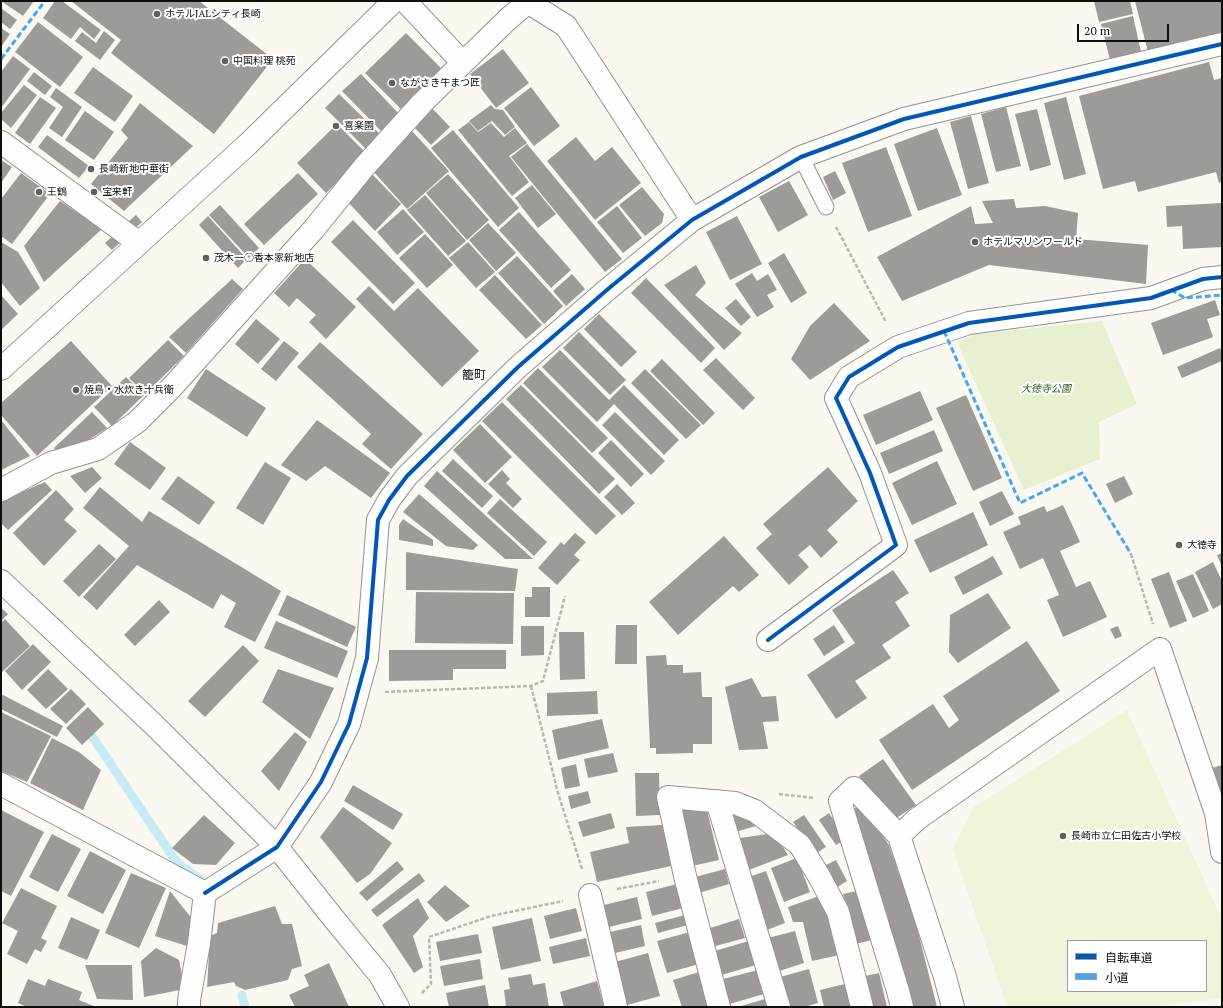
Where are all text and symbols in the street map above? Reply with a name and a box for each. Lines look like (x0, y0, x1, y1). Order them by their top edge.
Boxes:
place label: ホテルJALシティ長崎 (165, 8, 261, 20)
marker: ホテルJALシティ長崎 (152, 9, 162, 19)
scale bar (1079, 16, 1171, 42)
text: 20 m (1084, 23, 1110, 38)
place label: 中国料理 桃苑 (233, 55, 295, 67)
marker: 中国料理 桃苑 (220, 56, 230, 66)
place label: ながさき牛まつ匠 (400, 77, 480, 89)
marker: ながさき牛まつ匠 (387, 78, 397, 88)
place label: 喜楽園 (344, 120, 374, 132)
marker: 喜楽園 (331, 121, 341, 131)
place label: 長崎新地中華街 (99, 163, 169, 175)
marker: 長崎新地中華街 (86, 164, 96, 174)
place label: 王鶴 (47, 186, 67, 198)
place label: 宝来軒 (102, 186, 132, 198)
marker: 王鶴 (34, 187, 44, 197)
marker: 宝来軒 (89, 187, 99, 197)
place label: ホテルマリンワールド (983, 236, 1083, 248)
marker: ホテルマリンワールド (970, 237, 980, 247)
place label: 茂木一○香本家新地店 (214, 252, 314, 264)
marker: 茂木一○香本家新地店 (201, 253, 211, 263)
district label: 籠町 (462, 369, 486, 383)
park label: 大徳寺公園 (1021, 383, 1071, 395)
place label: 焼鳥・水炊き十兵衛 (84, 384, 174, 396)
marker: 焼鳥・水炊き十兵衛 (71, 385, 81, 395)
place label: 大徳寺 (1187, 539, 1217, 551)
marker: 大徳寺 (1174, 540, 1184, 550)
place label: 長崎市立仁田佐古小学校 (1071, 830, 1181, 842)
marker: 長崎市立仁田佐古小学校 (1058, 831, 1068, 841)
legend (1067, 940, 1207, 992)
text: 自転車道 (1105, 950, 1153, 965)
text: 小道 (1105, 970, 1129, 985)

